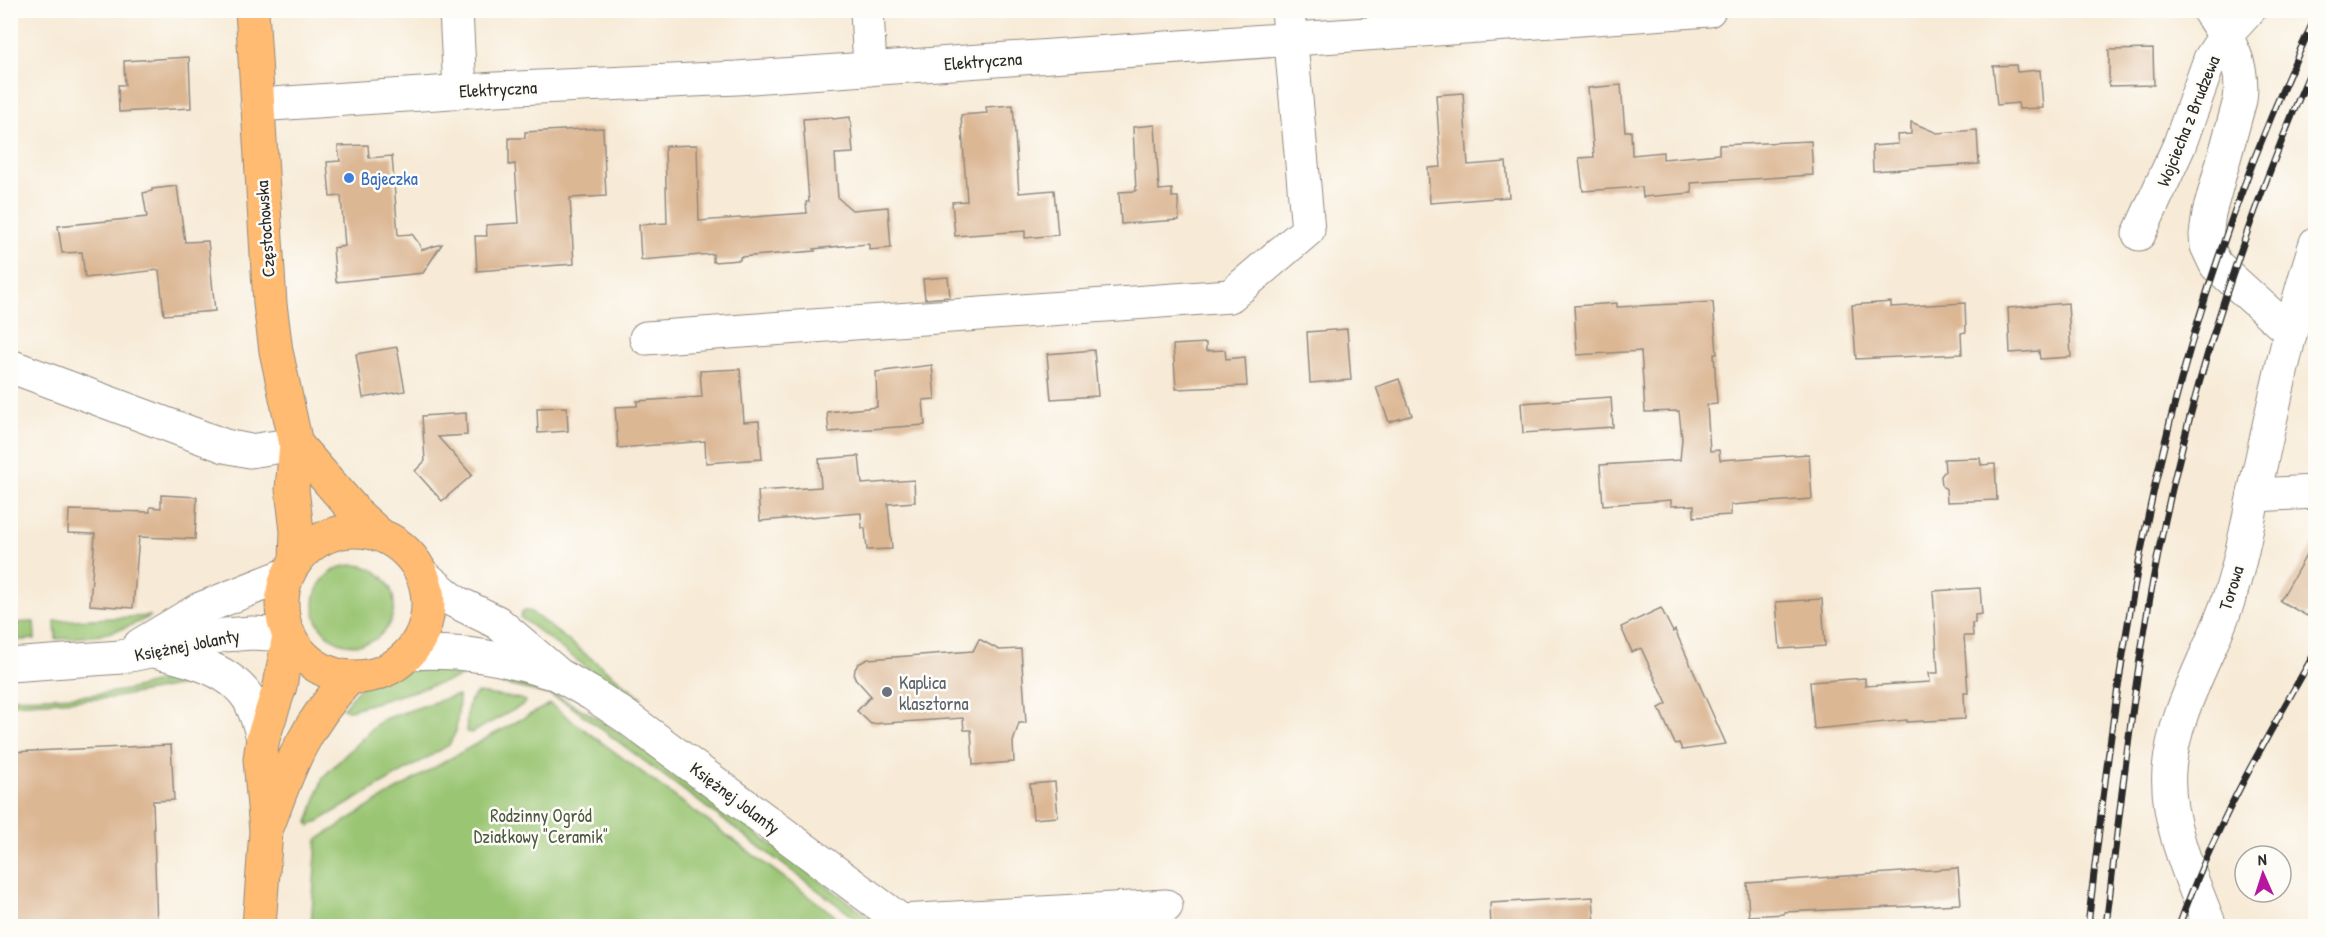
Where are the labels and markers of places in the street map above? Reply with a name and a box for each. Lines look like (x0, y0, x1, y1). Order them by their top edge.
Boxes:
place label: Bajeczka (361, 166, 418, 191)
marker: Bajeczka (342, 171, 356, 185)
place label: Kaplica klasztorna (899, 670, 969, 716)
marker: Kaplica klasztorna (880, 685, 894, 699)

